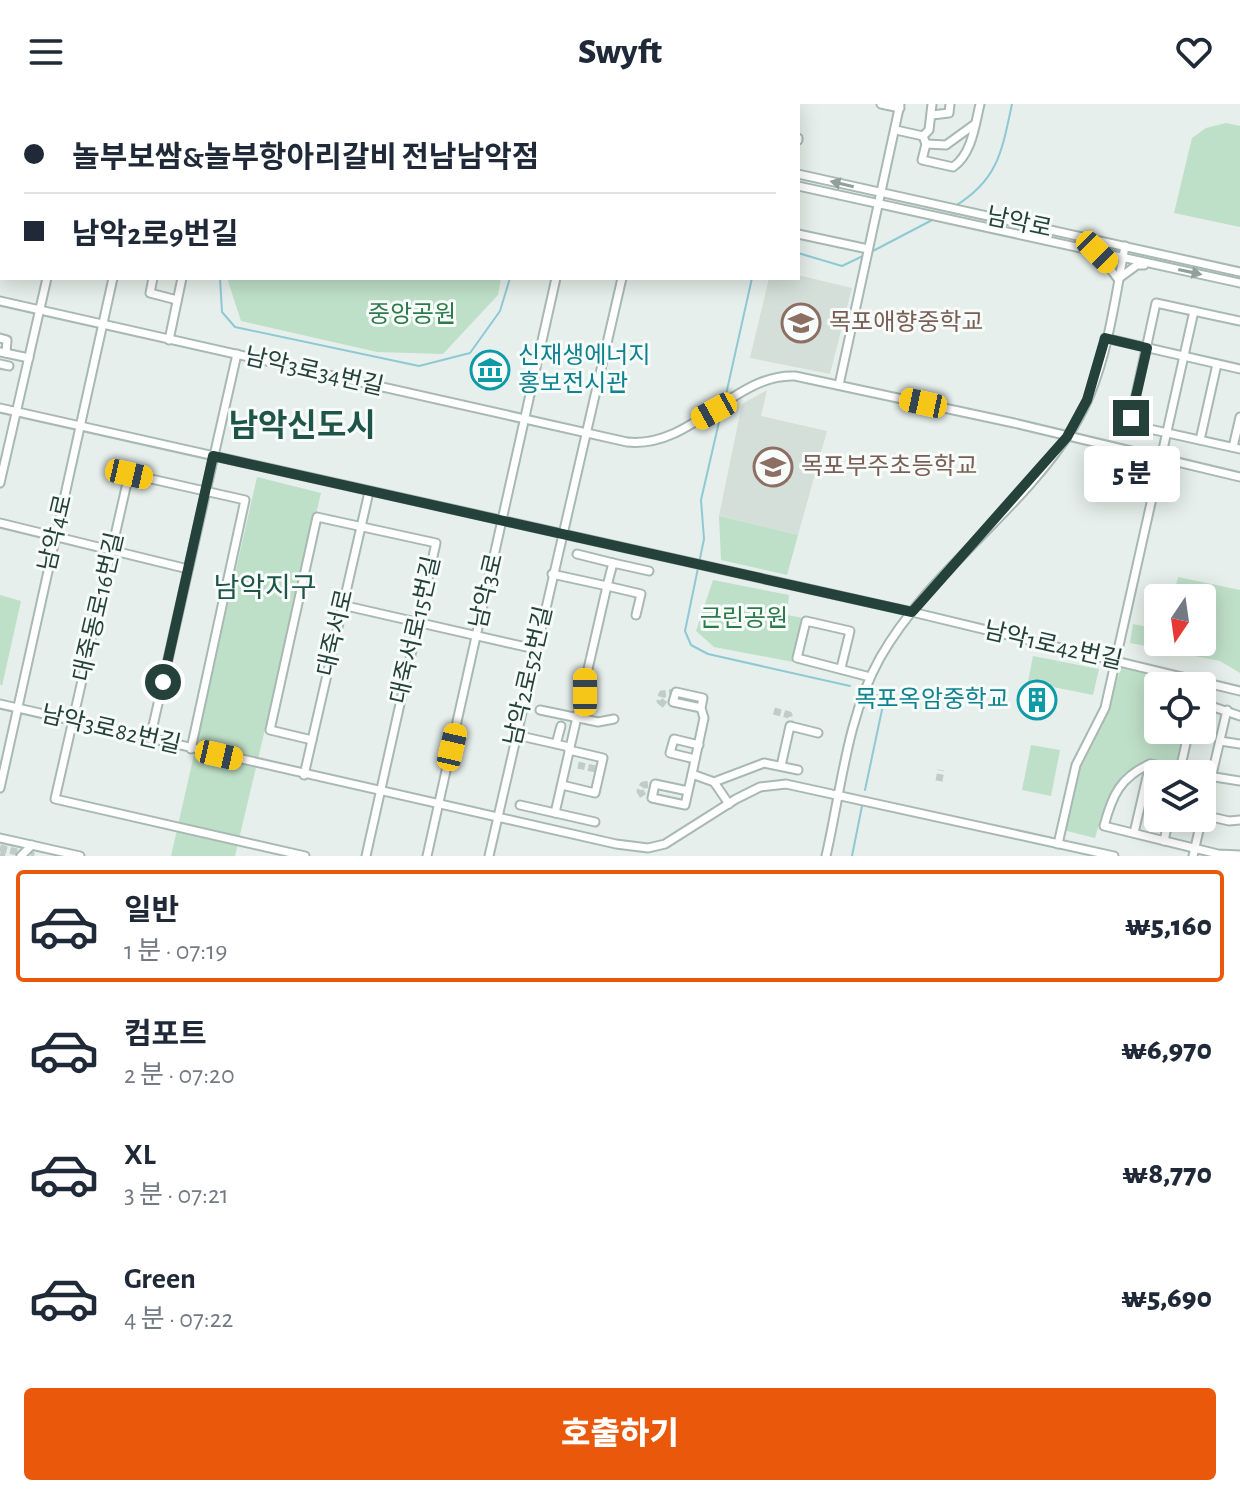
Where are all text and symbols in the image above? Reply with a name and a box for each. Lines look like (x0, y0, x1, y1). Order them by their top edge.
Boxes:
icon: menu (24, 30, 68, 74)
icon: heart (1172, 30, 1216, 74)
text: Swyft (578, 34, 662, 70)
text: 놀부보쌈&놀부항아리갈비 전남남악점 (72, 143, 539, 173)
one-way arrow (829, 177, 854, 189)
street label: 남악로 (984, 203, 1054, 242)
text: 남악2로9번길 (72, 220, 239, 250)
car (1072, 227, 1122, 277)
one-way arrow (1178, 266, 1203, 279)
park label: 중앙공원 (368, 301, 456, 327)
school or university icon: 목포애향중학교 (780, 302, 822, 344)
place label: 목포애향중학교 (829, 309, 984, 335)
street label: 남악3로34번길 (242, 343, 386, 400)
place label: 신재생에너지 홍보전시관 (518, 343, 650, 396)
museum icon: 신재생에너지 홍보전시관 (469, 349, 511, 391)
car (897, 386, 949, 420)
car (687, 389, 741, 433)
route end (1113, 400, 1149, 436)
district label: 남악신도시 (228, 409, 376, 442)
school or university icon: 목포부주초등학교 (752, 446, 794, 488)
callout: 5 분 (1083, 446, 1179, 502)
place label: 목포부주초등학교 (801, 453, 978, 479)
car (103, 457, 155, 491)
text: 5 분 (1112, 461, 1152, 487)
street label: 남악4로 (35, 492, 76, 574)
street label: 대죽동로16번길 (69, 530, 128, 684)
street label: 남악3로 (466, 551, 507, 631)
street label: 대죽서로15번길 (386, 554, 445, 706)
district label: 남악지구 (213, 573, 317, 603)
north arrow (1144, 584, 1216, 656)
map controls (1144, 584, 1216, 832)
street label: 대죽서로 (313, 587, 358, 679)
street label: 남악2로52번길 (500, 604, 557, 748)
park label: 근린공원 (700, 606, 788, 631)
street label: 남악1로42번길 (982, 617, 1125, 674)
route start (145, 664, 181, 700)
car (573, 668, 597, 716)
button: locate (1144, 672, 1216, 744)
building icon: 목포옥암중학교 (1016, 679, 1058, 721)
place label: 목포옥암중학교 (854, 686, 1009, 712)
street label: 남악3로82번길 (39, 701, 183, 758)
car (435, 721, 469, 773)
car (193, 738, 245, 772)
button: layers (1144, 760, 1216, 832)
icon: car (28, 890, 100, 962)
text: 일반 (124, 896, 179, 926)
text: ₩5,160 (1125, 911, 1212, 941)
text: 1 분 · 07:19 (124, 938, 227, 964)
icon: car (28, 1014, 100, 1086)
text: 컴포트 (124, 1020, 207, 1050)
text: ₩6,970 (1121, 1035, 1212, 1065)
text: 2 분 · 07:20 (124, 1062, 235, 1088)
icon: car (28, 1138, 100, 1210)
text: XL (124, 1140, 156, 1170)
text: ₩8,770 (1122, 1159, 1212, 1189)
text: 3 분 · 07:21 (124, 1182, 229, 1208)
icon: car (28, 1262, 100, 1334)
text: Green (124, 1264, 196, 1294)
text: ₩5,690 (1121, 1283, 1212, 1313)
text: 4 분 · 07:22 (124, 1306, 233, 1332)
button: 호출하기 (24, 1388, 1216, 1480)

